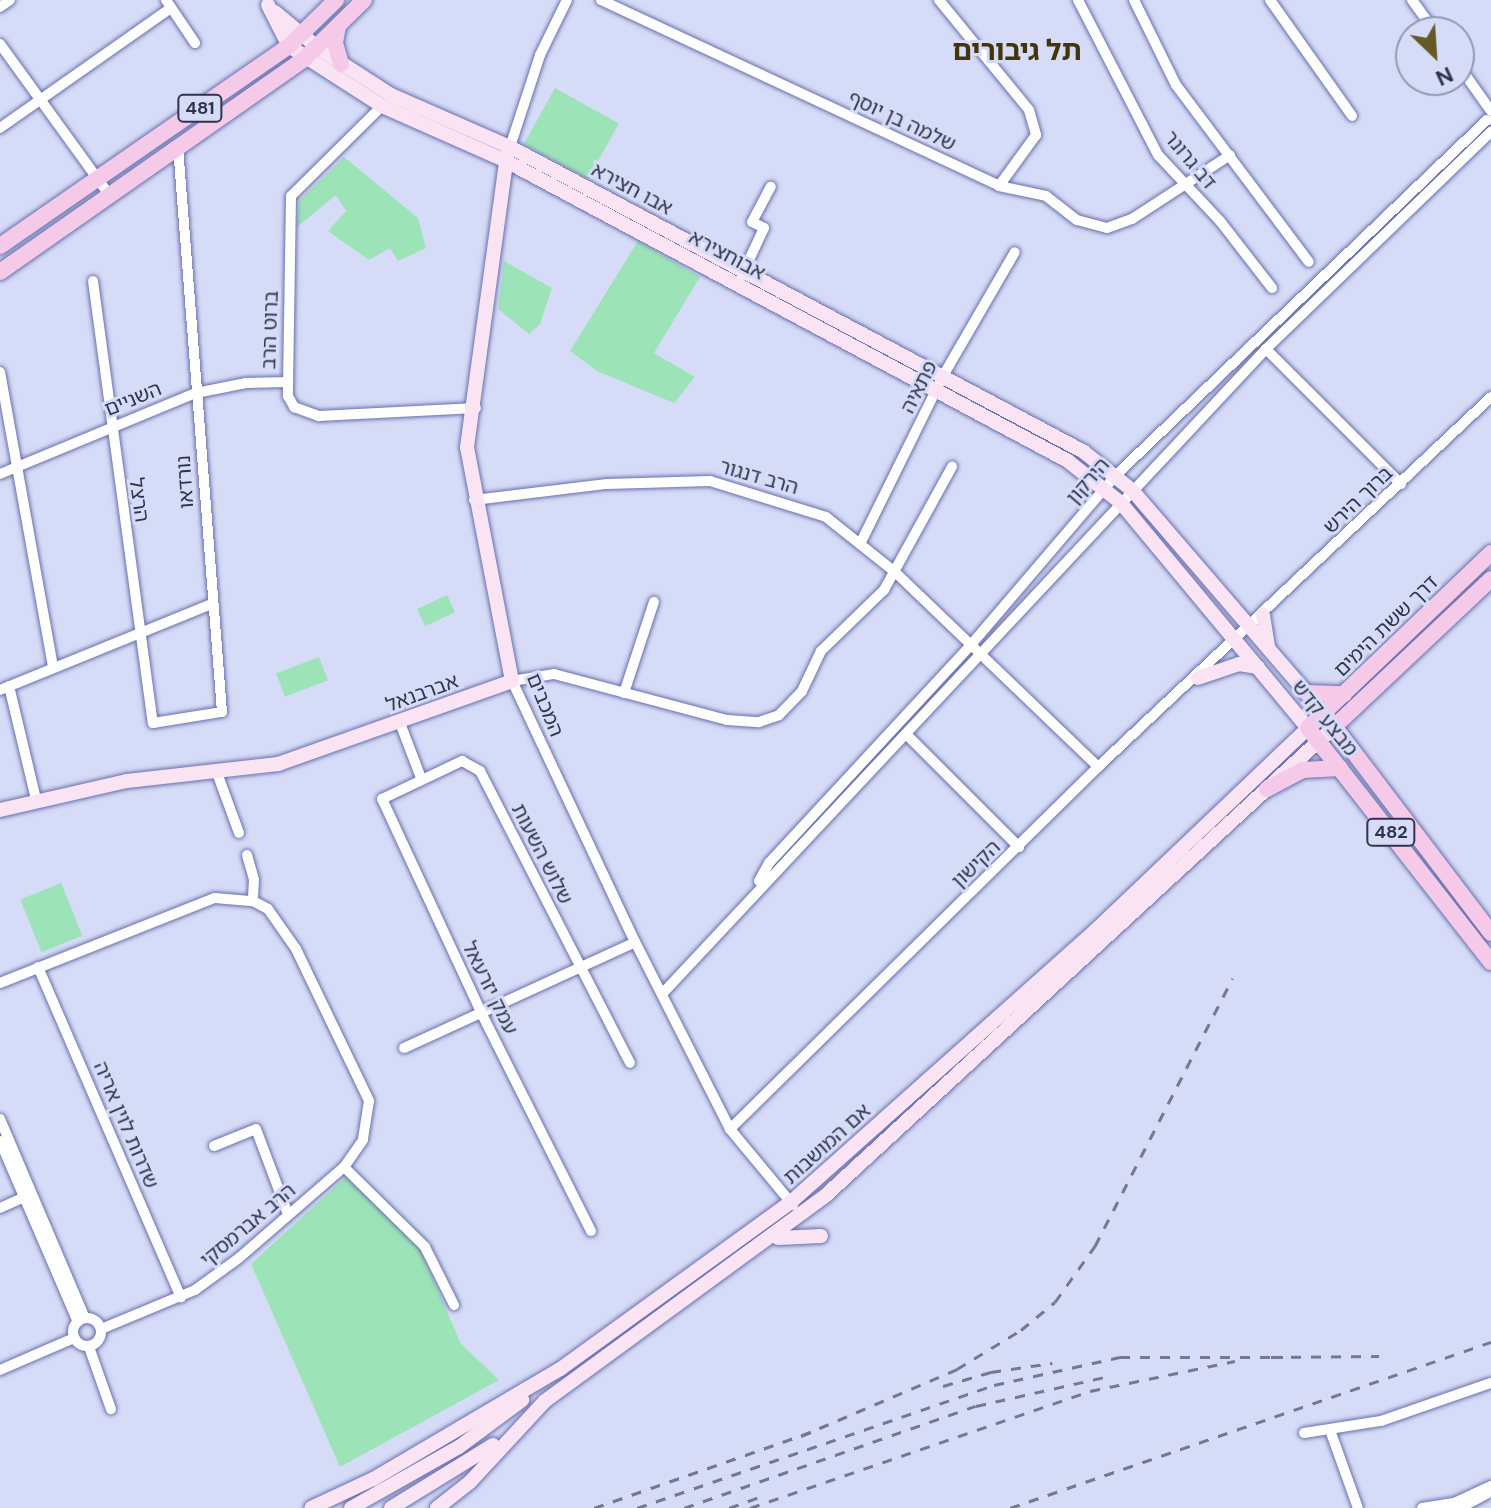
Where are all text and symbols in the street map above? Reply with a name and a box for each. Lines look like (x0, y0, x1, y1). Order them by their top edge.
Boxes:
north arrow (1395, 16, 1475, 96)
district label: תל גיבורים (952, 34, 1082, 68)
text: N (1431, 60, 1458, 93)
street label: שלמה בן יוסף (844, 86, 960, 156)
road number: 481 (176, 94, 224, 122)
street label: דב גרונר (1159, 126, 1221, 194)
street label: אבו חצירא (588, 158, 676, 220)
street label: אבוחצירא (685, 225, 769, 285)
street label: ברוט הרב (257, 290, 283, 370)
street label: פתאיה (896, 357, 942, 417)
street label: השניים (101, 377, 165, 421)
street label: הירקון (1061, 453, 1115, 509)
street label: הרב דנגור (717, 454, 801, 500)
street label: נורדאו (171, 455, 199, 509)
street label: ברוך הירש (1318, 461, 1398, 539)
street label: הרצל (124, 476, 154, 524)
street label: דרך ששת הימים (1329, 570, 1443, 682)
street label: אברבנאל (383, 669, 461, 717)
street label: המכבים (522, 670, 568, 740)
street label: מבצע קדש (1287, 675, 1363, 761)
street label: שלוש השעות (506, 800, 578, 908)
road number: 482 (1365, 818, 1417, 846)
street label: הקישון (947, 835, 1005, 893)
street label: עמק יזרעאל (457, 937, 523, 1039)
street label: שדרות לוין אריה (88, 1058, 164, 1192)
street label: אם המושבות (779, 1099, 875, 1189)
street label: הרב אברמסקי (196, 1178, 300, 1272)

